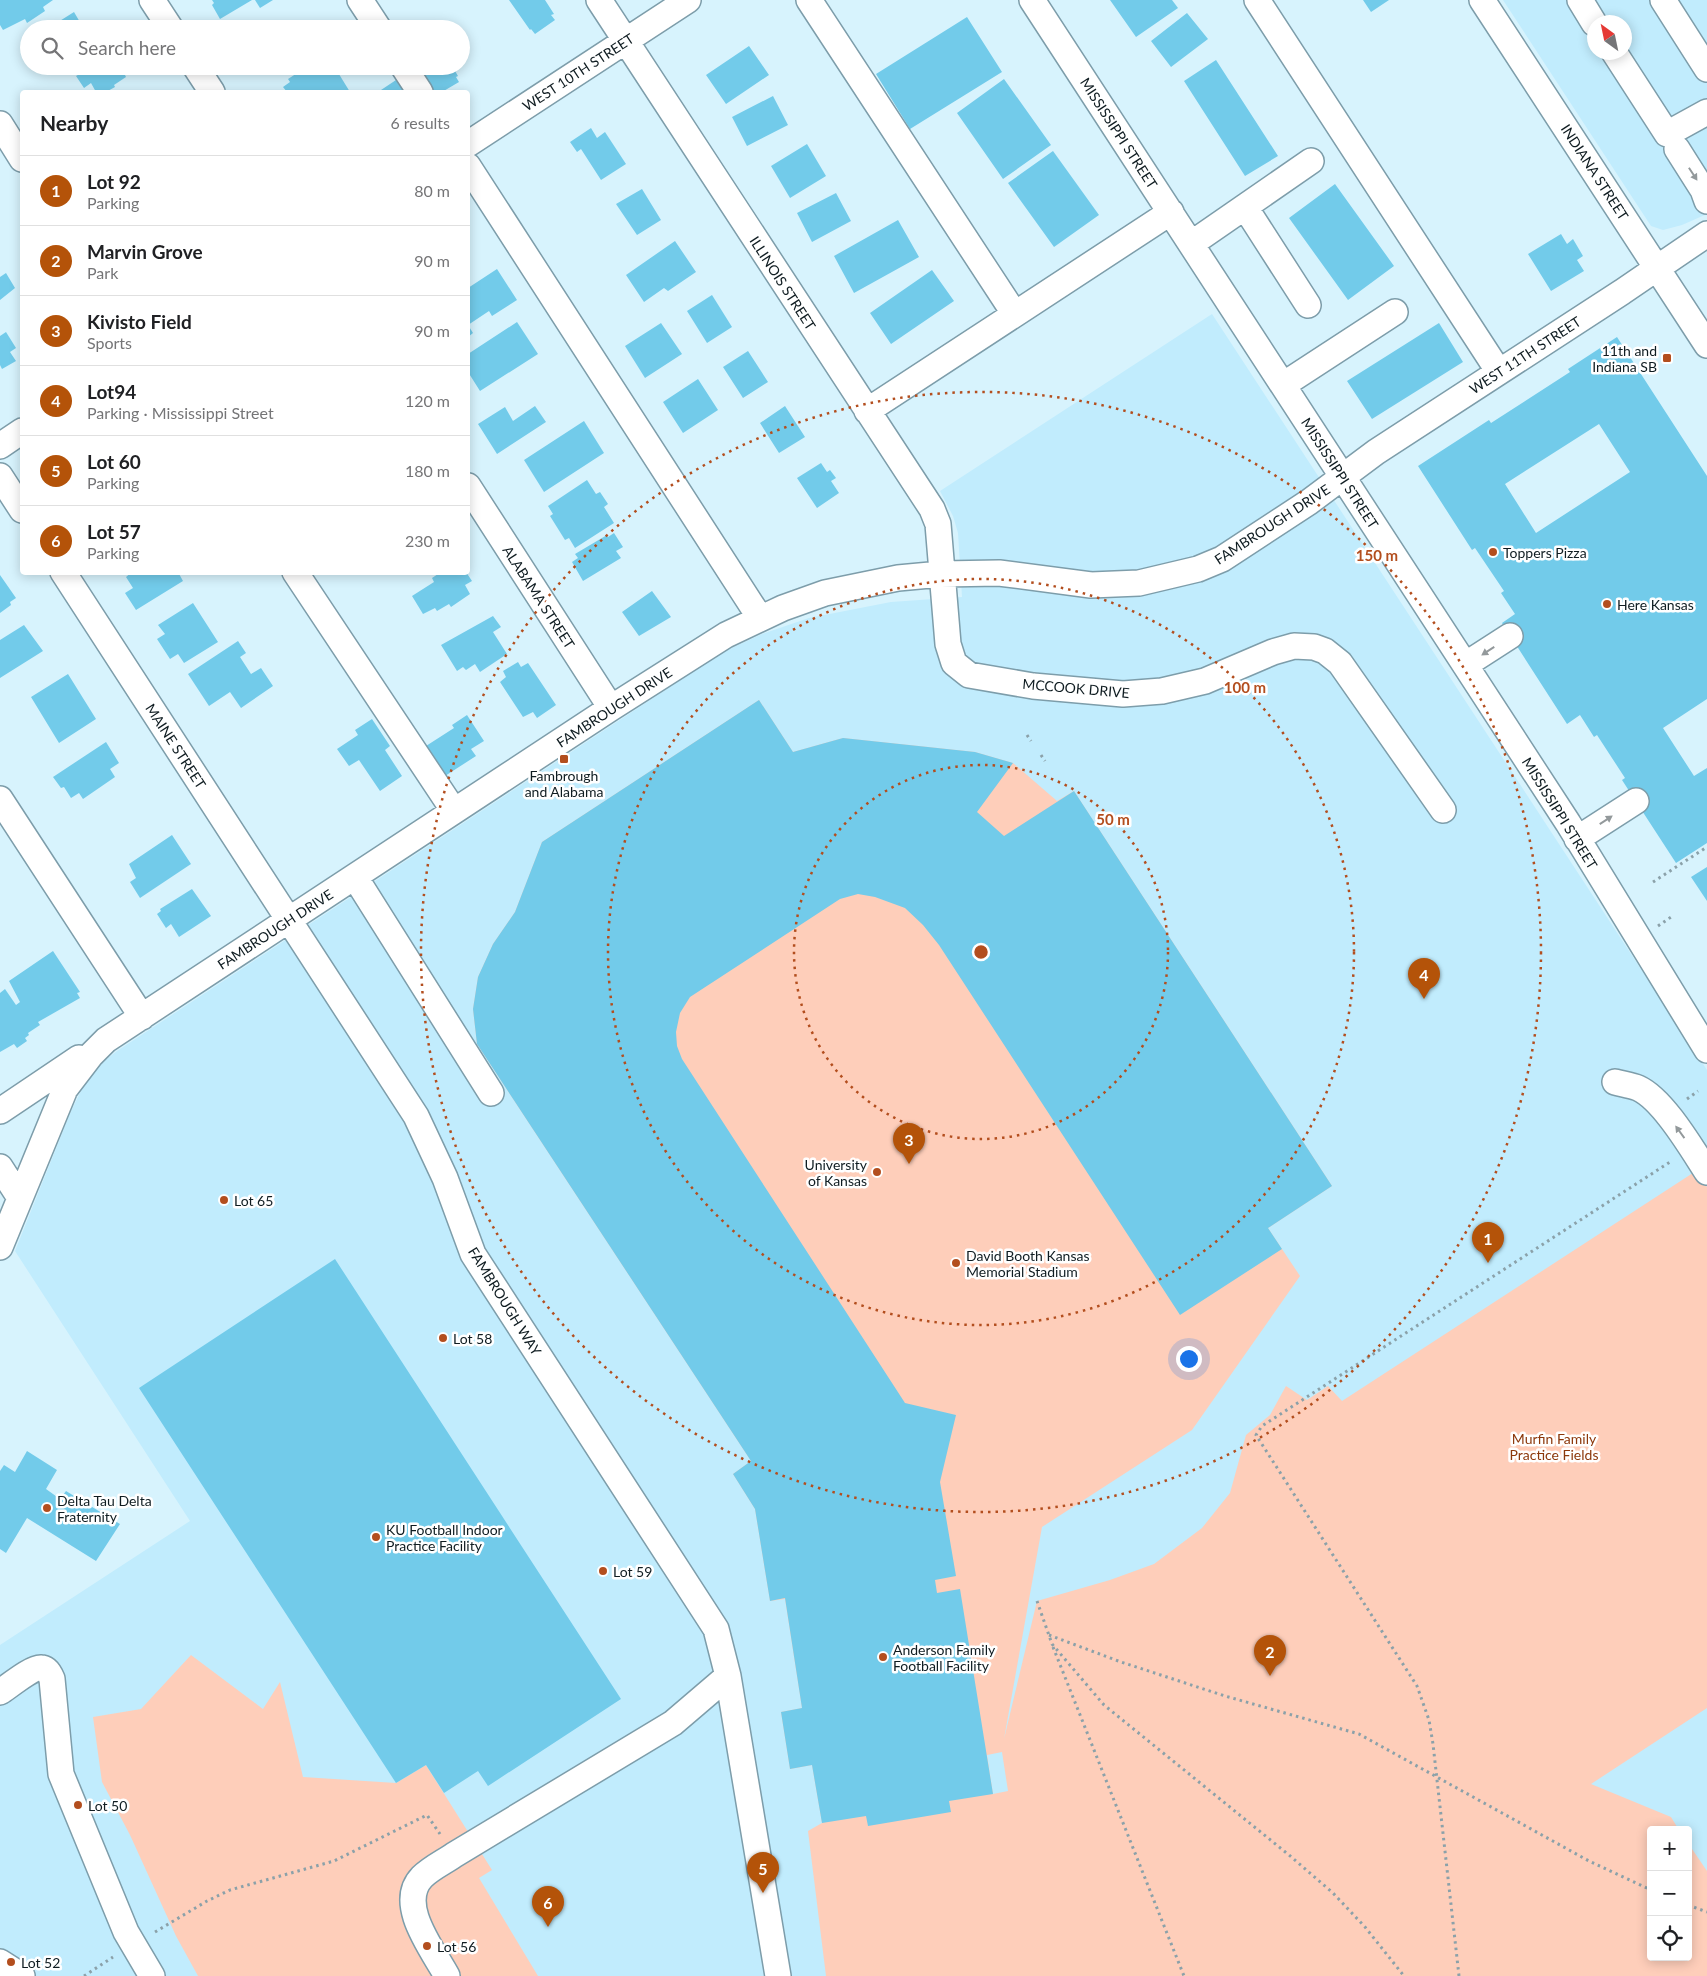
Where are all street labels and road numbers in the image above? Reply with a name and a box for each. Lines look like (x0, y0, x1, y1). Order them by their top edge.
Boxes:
street label: WEST 10TH STREET (519, 29, 638, 114)
street label: MISSISSIPPI STREET (1077, 74, 1162, 192)
street label: INDIANA STREET (1558, 121, 1633, 224)
street label: ILLINOIS STREET (746, 233, 820, 334)
street label: WEST 11TH STREET (1466, 312, 1585, 397)
street label: MISSISSIPPI STREET (1298, 414, 1383, 532)
street label: FAMBROUGH DRIVE (1211, 480, 1333, 568)
street label: ALABAMA STREET (499, 542, 579, 652)
street label: FAMBROUGH DRIVE (553, 663, 675, 751)
street label: MCCOOK DRIVE (1022, 675, 1130, 701)
street label: MAINE STREET (142, 700, 210, 792)
street label: MISSISSIPPI STREET (1519, 754, 1602, 873)
street label: FAMBROUGH DRIVE (214, 885, 336, 973)
street label: FAMBROUGH WAY (465, 1244, 545, 1358)

